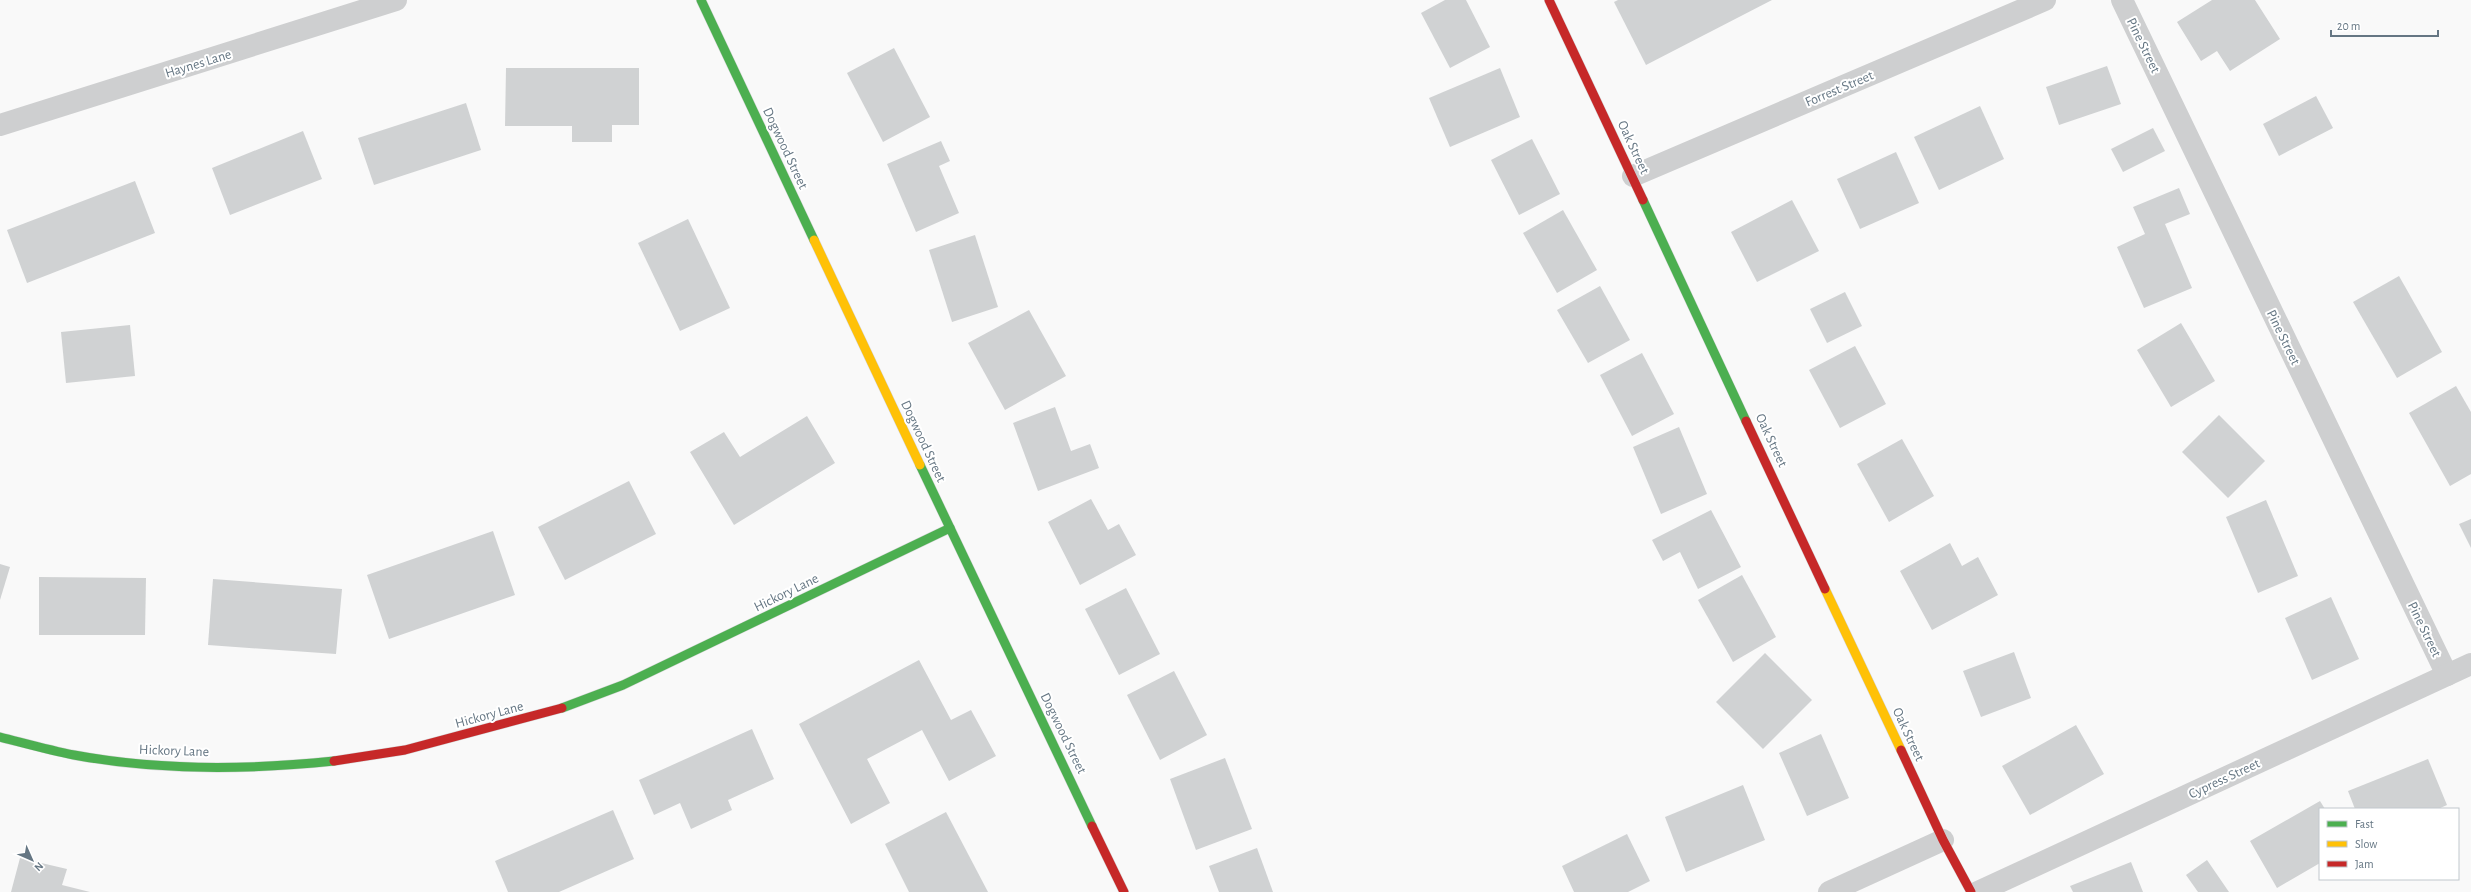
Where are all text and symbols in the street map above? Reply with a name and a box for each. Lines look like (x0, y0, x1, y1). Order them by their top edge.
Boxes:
scale bar (2331, 12, 2438, 38)
street label: Pine Street (2124, 16, 2163, 76)
text: 20 m (2337, 20, 2360, 32)
street label: Haynes Lane (163, 47, 233, 81)
street label: Forrest Street (1803, 68, 1876, 110)
street label: Dogwood Street (760, 105, 810, 192)
street label: Oak Street (1615, 119, 1652, 177)
street label: Pine Street (2264, 308, 2303, 368)
street label: Dogwood Street (898, 398, 948, 485)
street label: Oak Street (1753, 412, 1790, 470)
street label: Hickory Lane (752, 571, 821, 615)
street label: Pine Street (2405, 600, 2444, 660)
street label: Dogwood Street (1037, 691, 1089, 777)
street label: Hickory Lane (454, 699, 525, 731)
street label: Oak Street (1890, 706, 1927, 764)
street label: Hickory Lane (139, 743, 209, 759)
street label: Cypress Street (2187, 756, 2263, 801)
legend (2319, 808, 2459, 880)
text: Fast (2355, 818, 2374, 830)
text: Slow (2355, 838, 2377, 850)
north arrow (12, 840, 52, 880)
text: Jam (2355, 858, 2374, 870)
text: N (32, 860, 45, 873)

